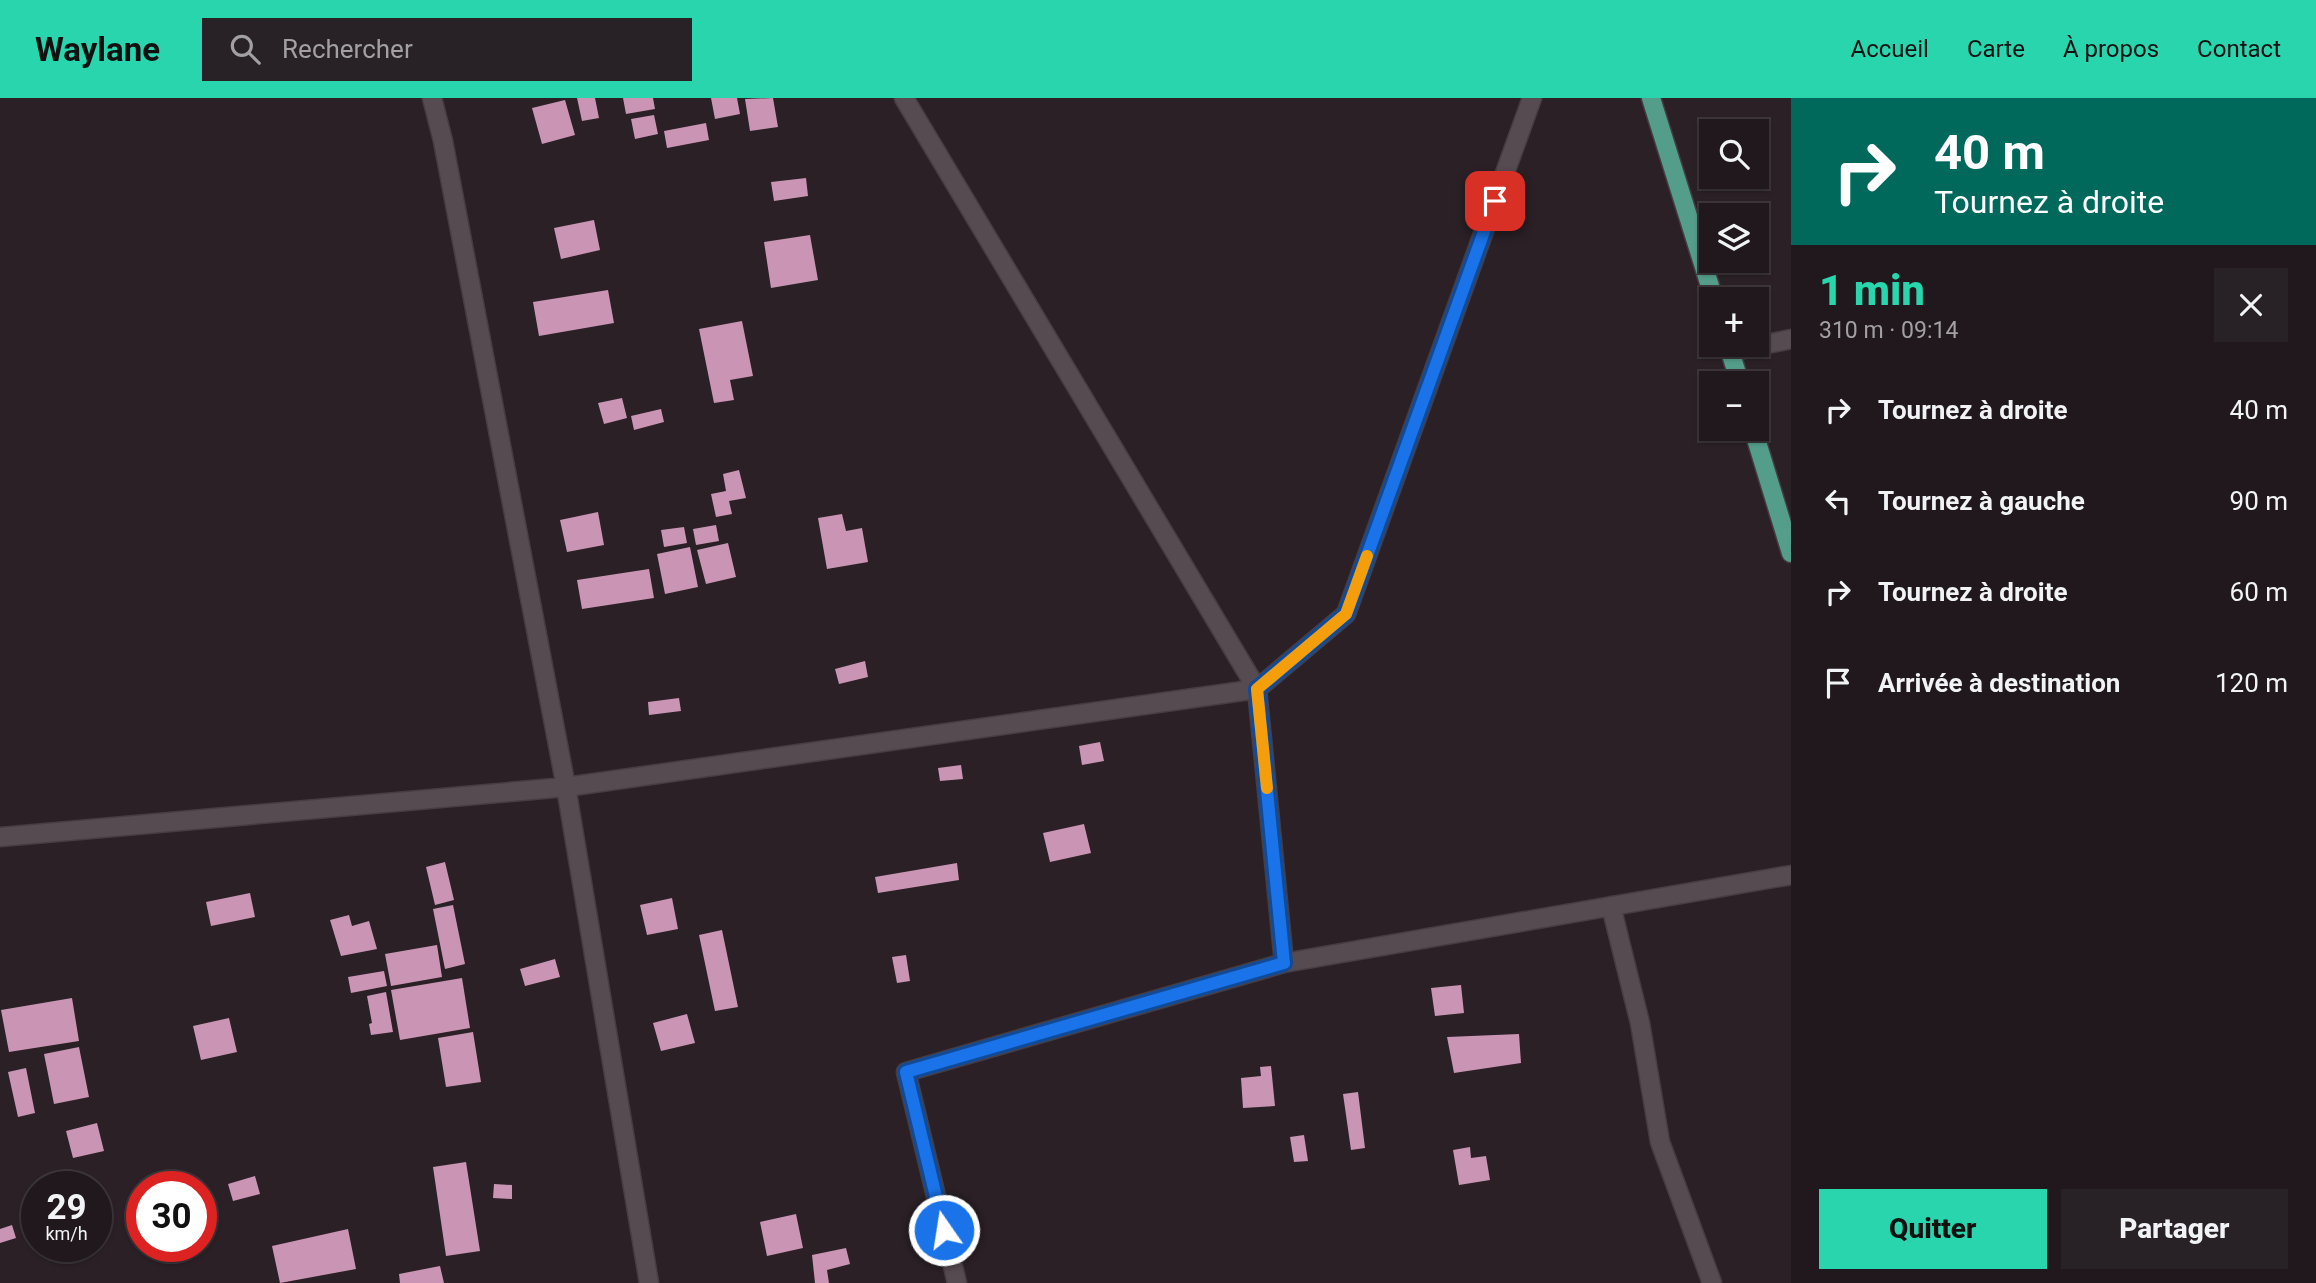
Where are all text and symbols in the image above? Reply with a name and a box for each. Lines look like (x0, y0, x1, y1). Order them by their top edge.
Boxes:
search box (202, 18, 692, 81)
text: Waylane (35, 30, 160, 69)
icon: search (226, 30, 264, 68)
text: Rechercher (282, 34, 413, 64)
text: Accueil (1850, 35, 1929, 63)
text: Carte (1967, 35, 2025, 63)
text: À propos (2063, 35, 2159, 63)
text: Contact (2197, 35, 2281, 63)
map controls (1699, 119, 1769, 441)
button: search (1699, 119, 1769, 189)
text: 40 m (1934, 124, 2045, 181)
icon: right (1819, 126, 1910, 217)
pin (1465, 171, 1525, 231)
icon: arrive (1476, 182, 1514, 220)
text: Tournez à droite (1934, 183, 2164, 221)
button: layers (1699, 203, 1769, 273)
text: 1 min (1819, 266, 1925, 315)
button: close (2214, 268, 2288, 342)
button: + (1699, 287, 1769, 357)
text: 310 m · 09:14 (1819, 317, 1958, 344)
button: − (1699, 371, 1769, 441)
icon: right (1819, 391, 1857, 429)
text: Tournez à droite (1878, 395, 2068, 425)
text: 40 m (2230, 395, 2288, 425)
icon: left (1819, 482, 1857, 520)
text: Tournez à gauche (1878, 486, 2085, 516)
text: 90 m (2230, 486, 2288, 516)
icon: right (1819, 573, 1857, 611)
text: Tournez à droite (1878, 577, 2068, 607)
text: 60 m (2230, 577, 2288, 607)
icon: arrive (1819, 664, 1857, 702)
text: Arrivée à destination (1878, 668, 2120, 698)
text: 120 m (2215, 668, 2288, 698)
speed limit sign: 30 (126, 1171, 217, 1262)
text: 29 (46, 1187, 87, 1228)
button: Quitter (1819, 1189, 2047, 1269)
button: Partager (2061, 1189, 2288, 1269)
position arrow (907, 1193, 981, 1267)
text: km/h (45, 1223, 88, 1244)

